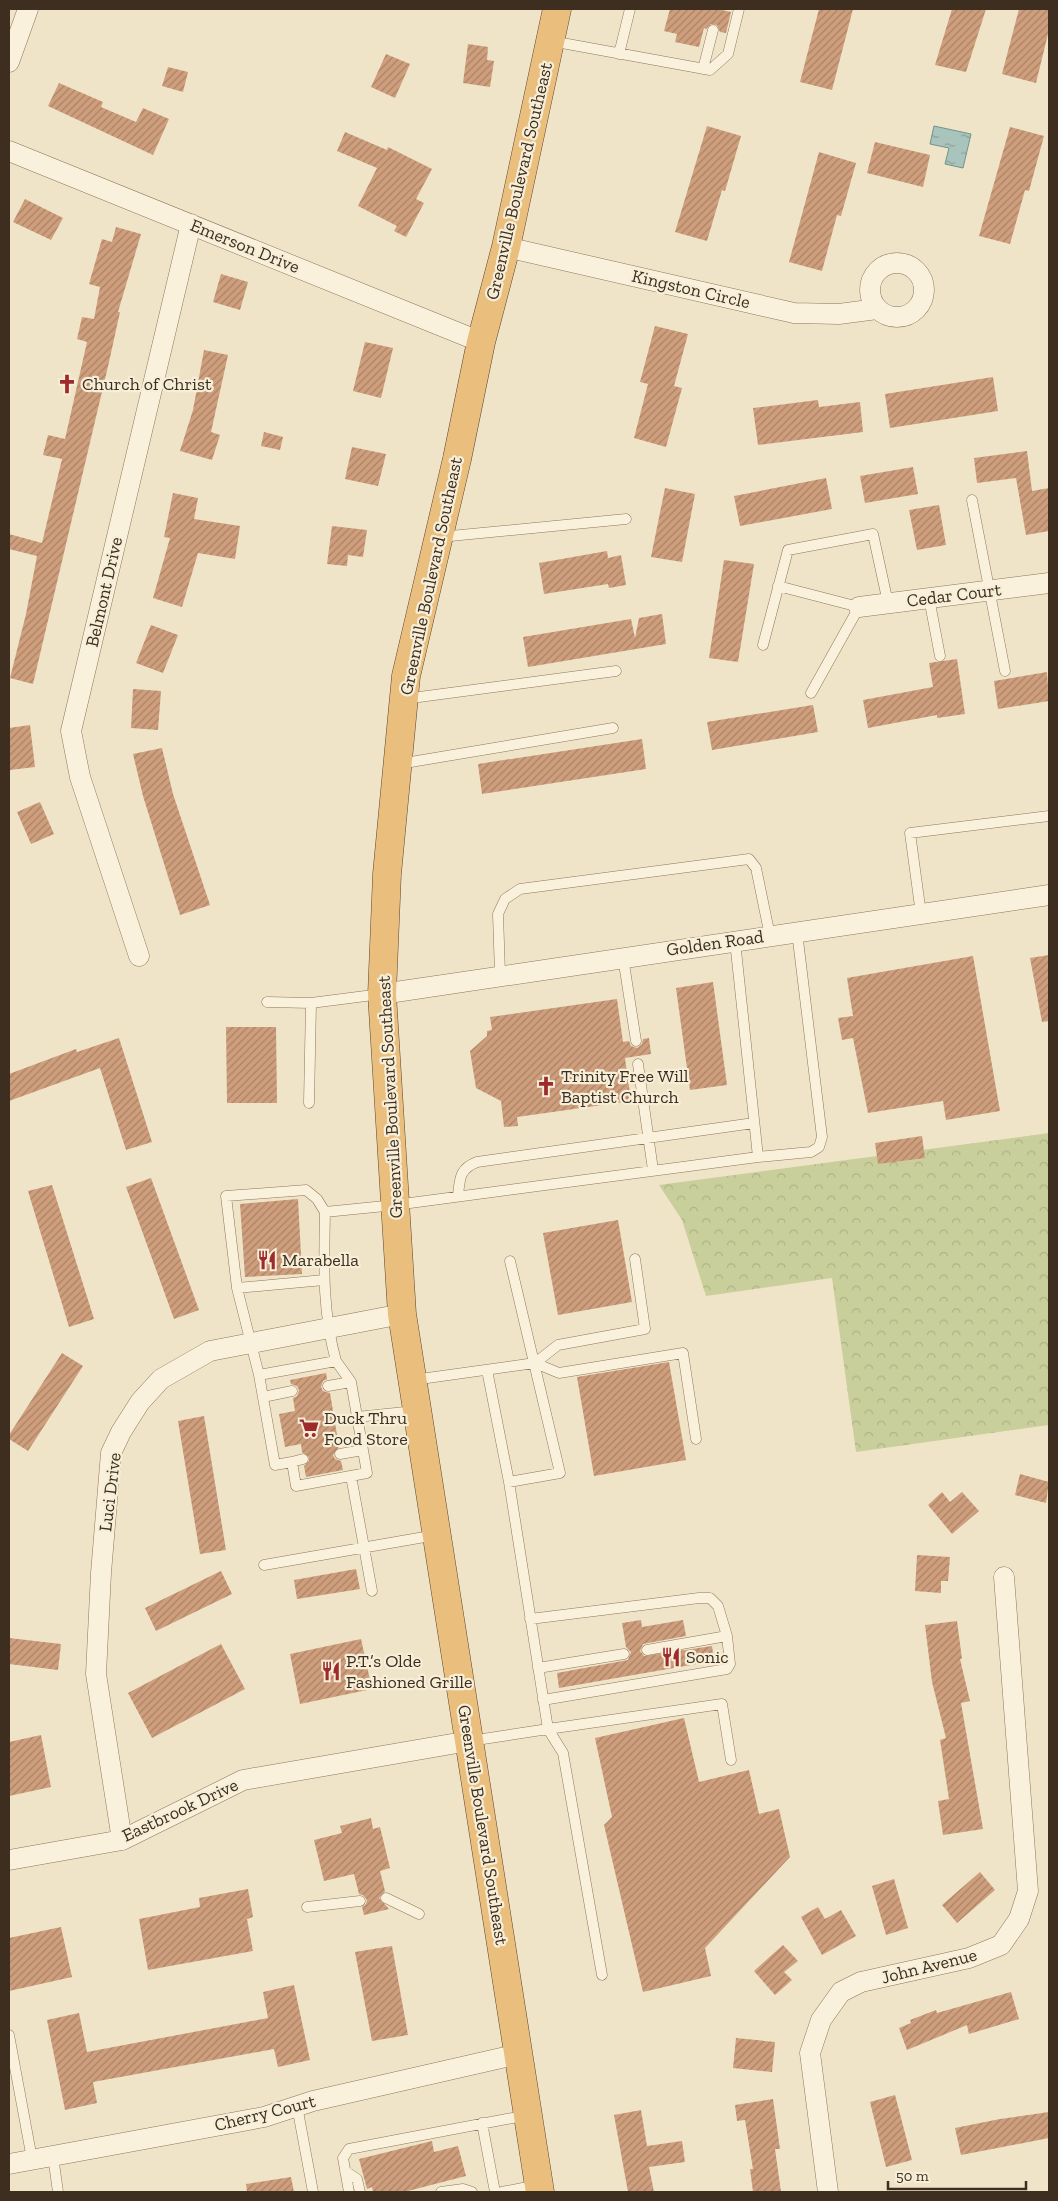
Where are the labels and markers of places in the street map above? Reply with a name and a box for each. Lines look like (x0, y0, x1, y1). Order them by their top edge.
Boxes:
church icon: Church of Christ (56, 373, 78, 395)
place label: Church of Christ (82, 373, 212, 395)
place label: Trinity Free Will Baptist Church (561, 1065, 689, 1108)
church icon: Trinity Free Will Baptist Church (535, 1075, 557, 1097)
restaurant icon: Marabella (256, 1249, 278, 1271)
place label: Marabella (282, 1249, 359, 1271)
place label: Duck Thru Food Store (324, 1407, 408, 1450)
supermarket icon: Duck Thru Food Store (298, 1417, 320, 1439)
restaurant icon: Sonic (660, 1646, 682, 1668)
place label: Sonic (686, 1646, 729, 1668)
place label: P.T.’s Olde Fashioned Grille (346, 1650, 473, 1693)
restaurant icon: P.T.’s Olde Fashioned Grille (320, 1660, 342, 1682)

